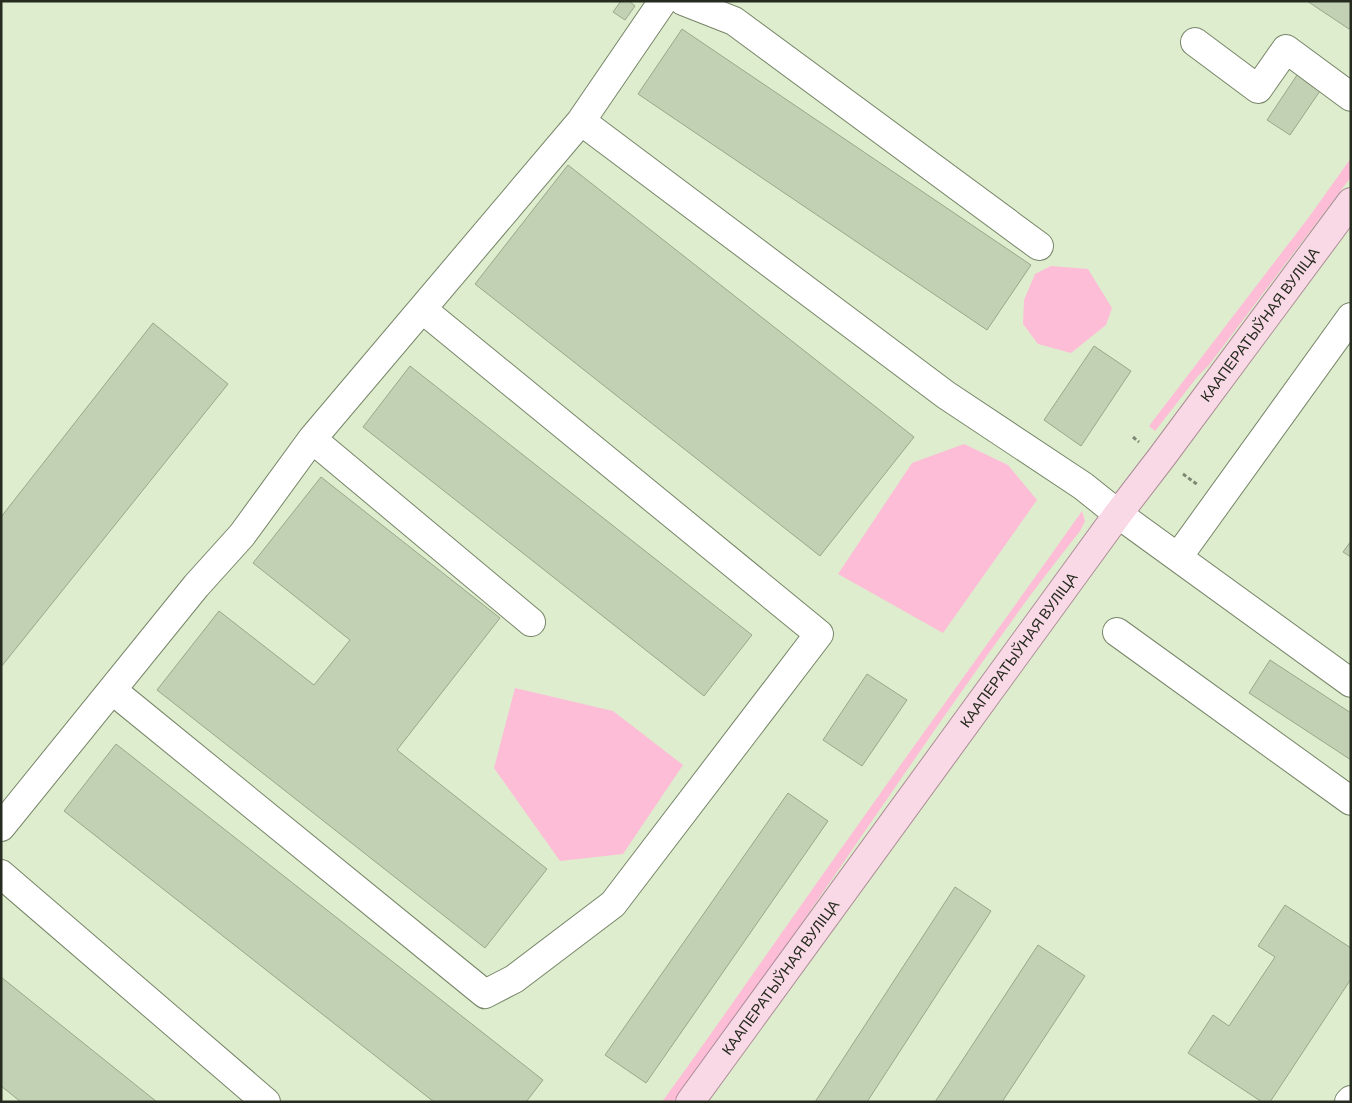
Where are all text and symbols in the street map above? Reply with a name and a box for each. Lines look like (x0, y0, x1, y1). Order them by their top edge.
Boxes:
street label: КААПЕРАТЫЎНАЯ ВУЛІЦА (1196, 243, 1322, 405)
street label: КААПЕРАТЫЎНАЯ ВУЛІЦА (956, 568, 1081, 731)
street label: КААПЕРАТЫЎНАЯ ВУЛІЦА (717, 896, 842, 1058)

